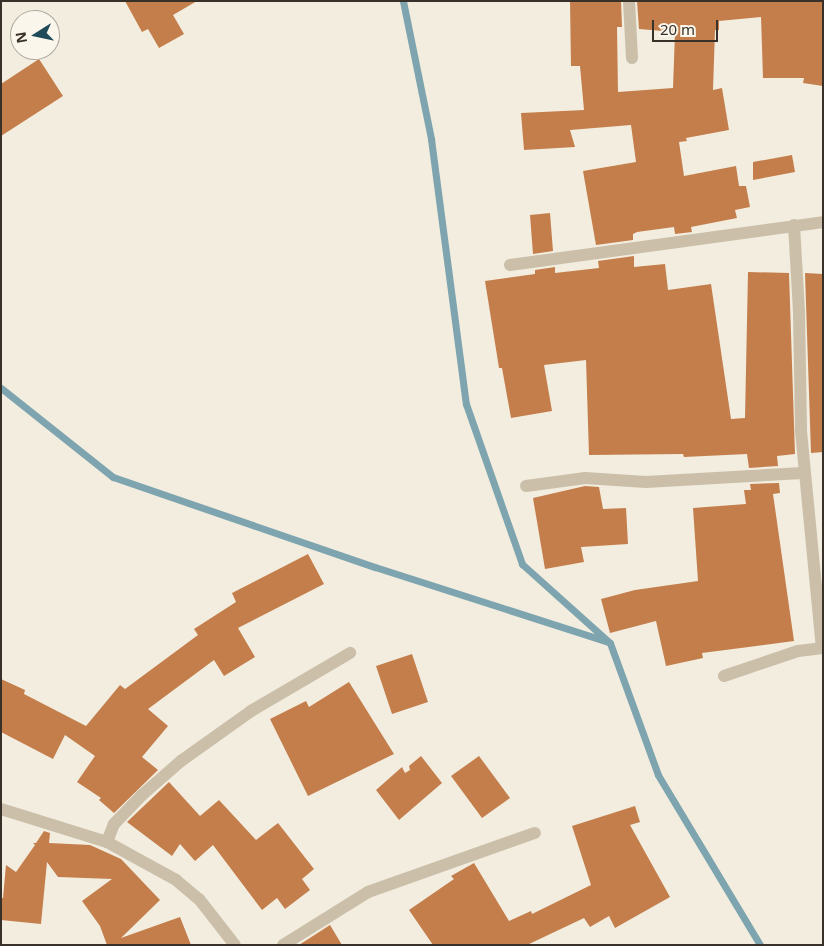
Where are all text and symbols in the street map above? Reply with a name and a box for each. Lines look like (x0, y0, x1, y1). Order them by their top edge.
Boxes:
north arrow (10, 10, 60, 60)
scale bar (654, 10, 720, 42)
text: 20 m (660, 19, 695, 39)
text: N (10, 30, 31, 45)

